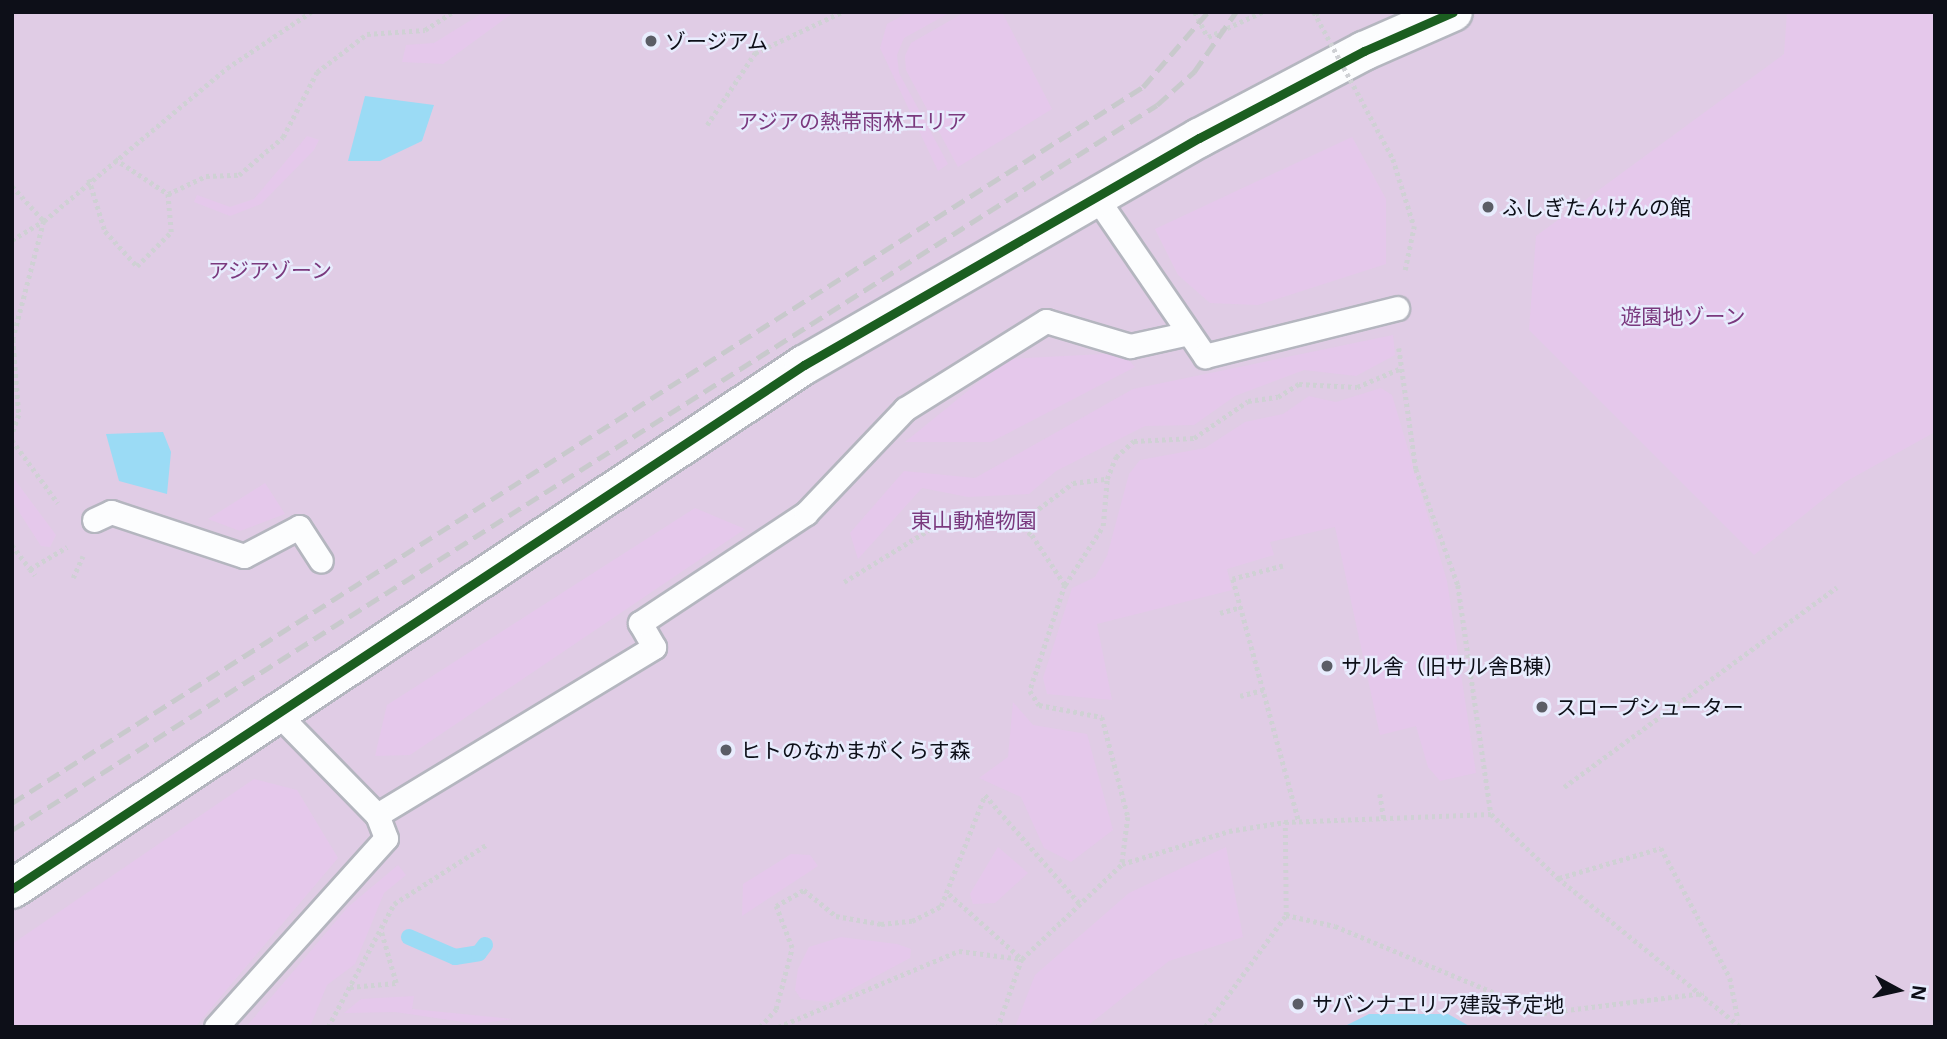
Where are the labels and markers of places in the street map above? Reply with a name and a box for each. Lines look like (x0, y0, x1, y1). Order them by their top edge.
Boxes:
place label: ゾージアム (665, 28, 770, 54)
marker: ゾージアム (643, 33, 659, 49)
place label: ふしぎたんけんの館 (1502, 194, 1691, 220)
marker: ふしぎたんけんの館 (1480, 199, 1496, 215)
place label: サル舎（旧サル舎B棟） (1341, 653, 1565, 679)
marker: サル舎（旧サル舎B棟） (1319, 658, 1335, 674)
place label: スロープシューター (1556, 694, 1745, 720)
marker: スロープシューター (1534, 699, 1550, 715)
place label: ヒトのなかまがくらす森 (740, 737, 971, 763)
marker: ヒトのなかまがくらす森 (718, 742, 734, 758)
place label: サバンナエリア建設予定地 (1312, 991, 1564, 1017)
marker: サバンナエリア建設予定地 (1290, 996, 1306, 1012)

